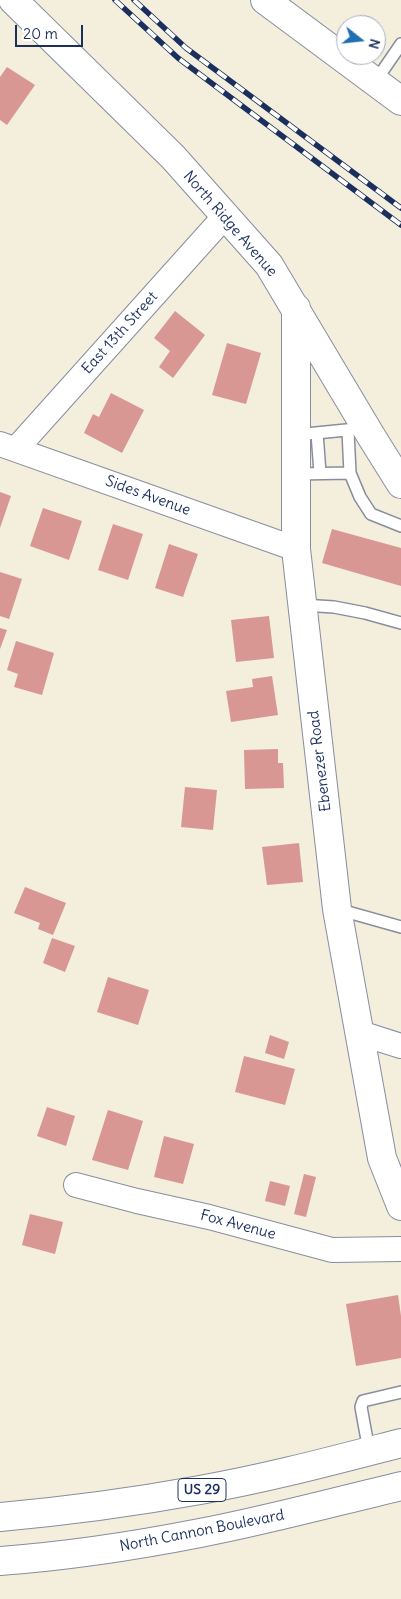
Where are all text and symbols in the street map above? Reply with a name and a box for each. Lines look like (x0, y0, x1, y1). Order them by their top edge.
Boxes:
scale bar (18, 15, 85, 47)
north arrow (336, 15, 386, 65)
text: 20 m (23, 24, 58, 43)
text: N (364, 37, 384, 51)
street label: North Ridge Avenue (179, 167, 281, 281)
street label: East 13th Street (78, 288, 162, 378)
street label: Sides Avenue (103, 472, 193, 520)
street label: Ebenezer Road (305, 709, 335, 813)
street label: Fox Avenue (198, 1206, 278, 1244)
road number: US 29 (178, 1478, 226, 1502)
street label: North Cannon Boulevard (118, 1506, 286, 1556)

